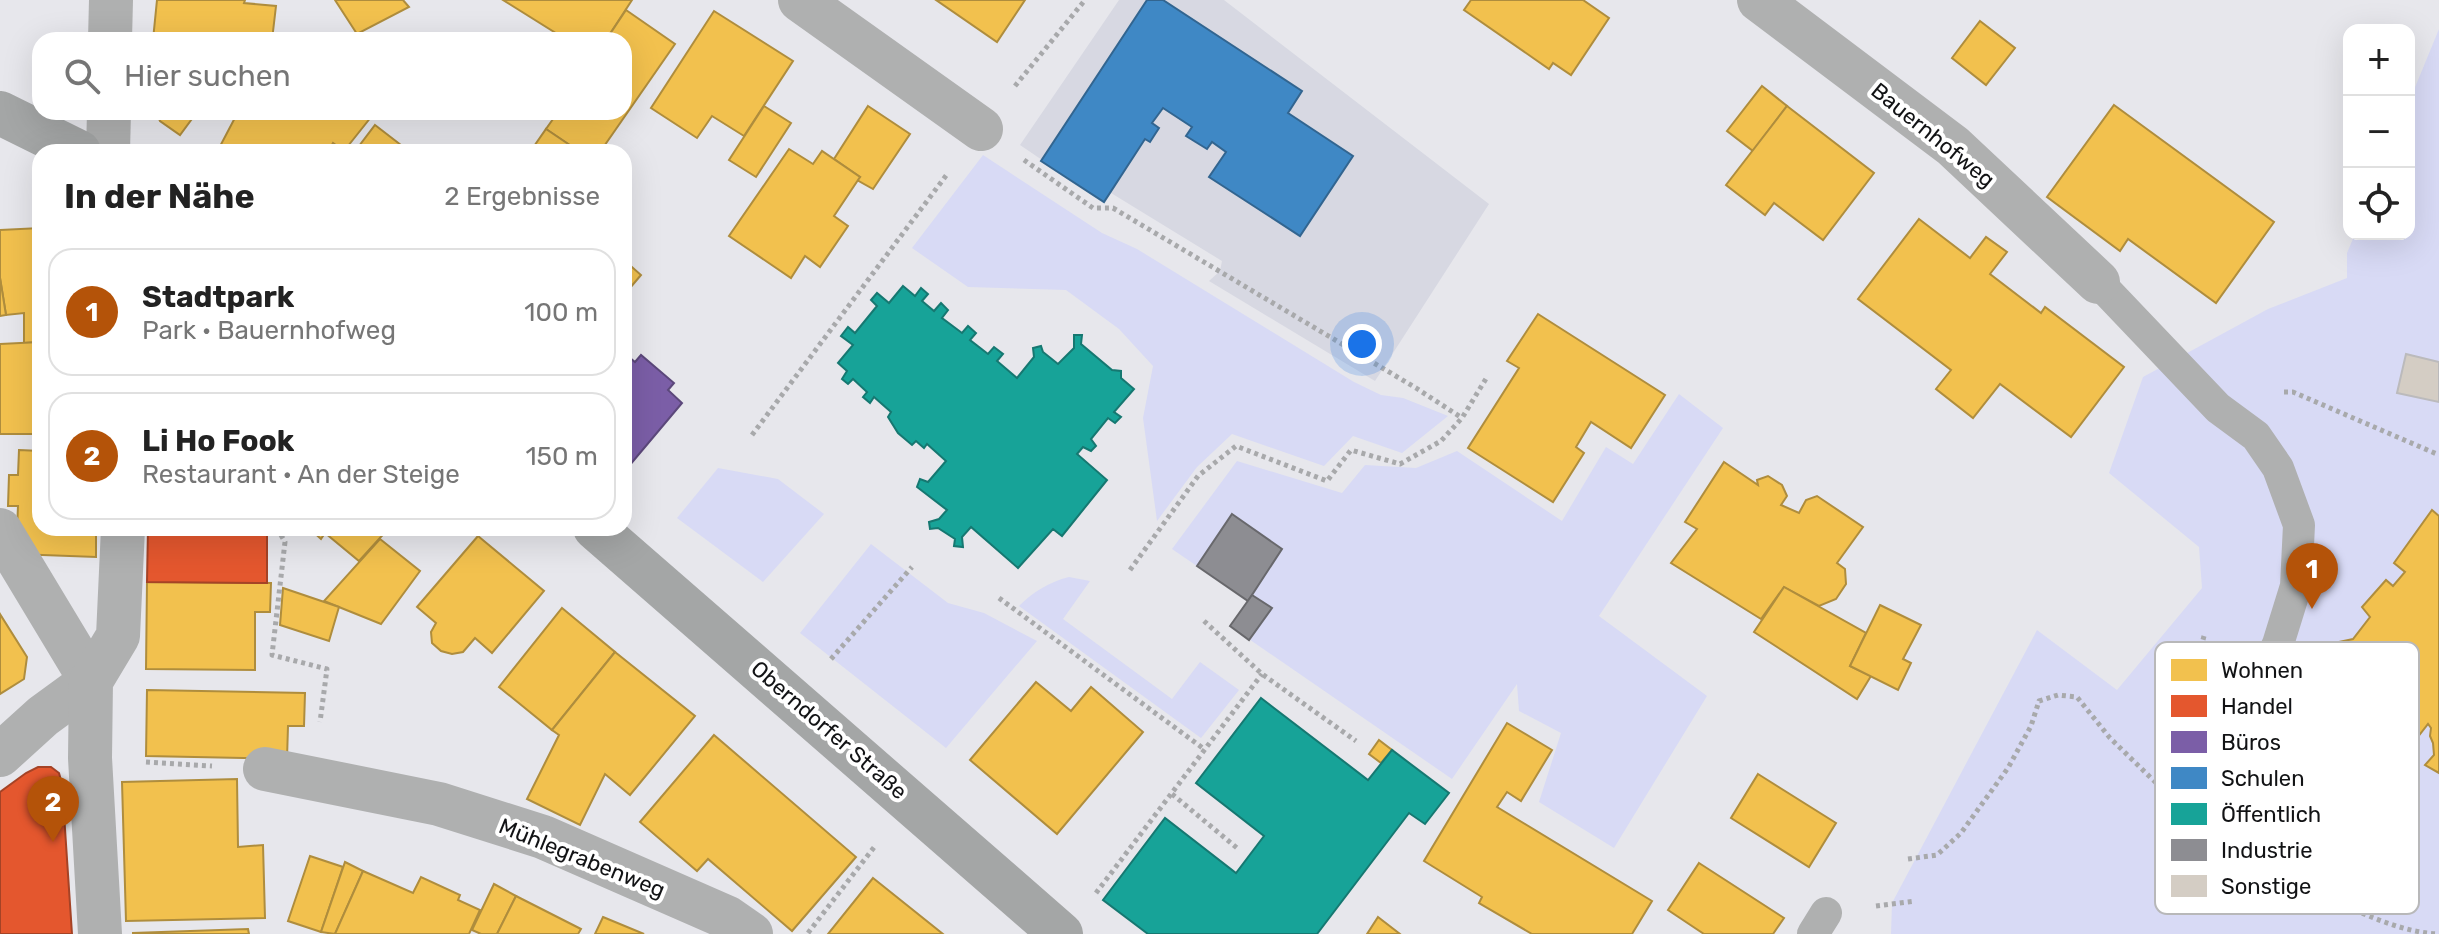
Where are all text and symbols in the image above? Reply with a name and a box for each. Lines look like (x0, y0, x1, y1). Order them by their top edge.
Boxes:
map controls (2343, 24, 2415, 240)
button: + (2343, 24, 2415, 96)
search box (32, 32, 632, 120)
icon: search (60, 54, 104, 98)
text: Hier suchen (124, 58, 291, 94)
street label: Bauernhofweg (1866, 77, 2000, 193)
button: − (2343, 96, 2415, 168)
button: locate (2343, 168, 2415, 240)
text: In der Nähe (64, 176, 255, 217)
text: 2 Ergebnisse (444, 181, 600, 212)
text: Stadtpark (142, 279, 294, 315)
text: 1 (86, 297, 98, 328)
text: 100 m (524, 297, 598, 328)
text: Park · Bauernhofweg (142, 315, 396, 346)
your location (1342, 324, 1382, 364)
text: Li Ho Fook (142, 423, 294, 459)
text: 2 (84, 441, 100, 472)
text: 150 m (525, 441, 598, 472)
text: Restaurant · An der Steige (142, 459, 460, 490)
pin: 1 (2286, 543, 2338, 609)
legend (2155, 642, 2419, 914)
street label: Oberndorfer Straße (746, 655, 912, 805)
text: Wohnen (2221, 657, 2303, 684)
text: Handel (2221, 693, 2293, 720)
text: Büros (2221, 729, 2281, 756)
text: Schulen (2221, 765, 2304, 792)
pin: 2 (27, 776, 79, 842)
text: Öffentlich (2221, 801, 2321, 828)
street label: Mühlegrabenweg (495, 812, 669, 904)
text: Industrie (2221, 837, 2312, 864)
text: Sonstige (2221, 873, 2311, 900)

